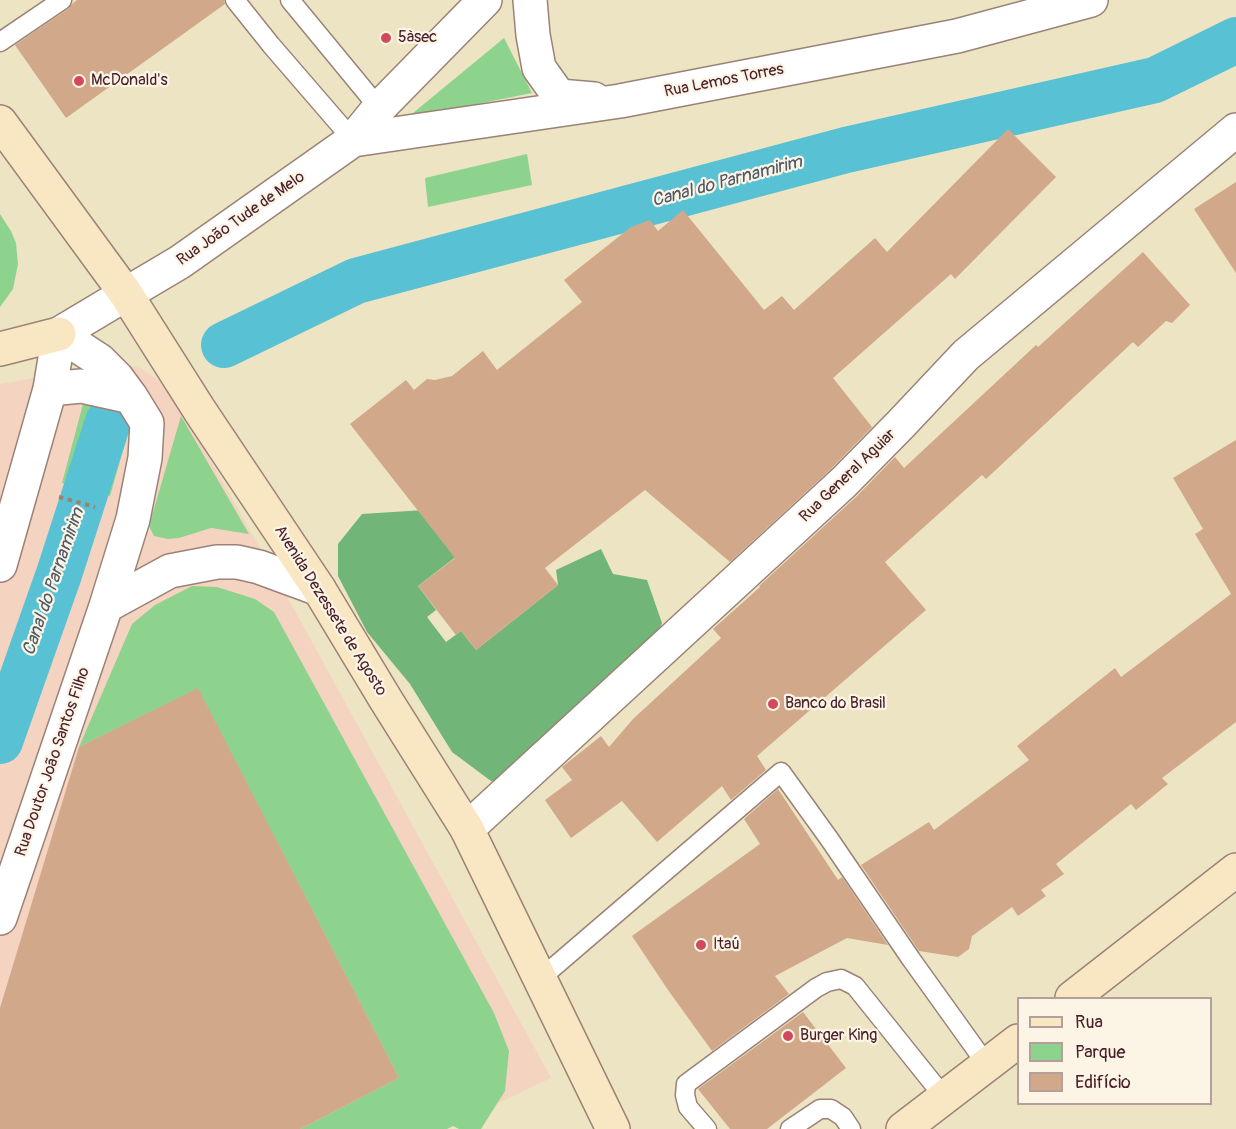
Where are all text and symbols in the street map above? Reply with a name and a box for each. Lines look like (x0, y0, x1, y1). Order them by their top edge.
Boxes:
place label: 5àsec (398, 28, 437, 48)
marker: 5àsec (379, 31, 393, 45)
street label: Rua Lemos Torres (663, 60, 785, 102)
place label: McDonald's (91, 71, 168, 91)
marker: McDonald's (72, 74, 86, 88)
water label: Canal do Parnamirim (650, 152, 804, 212)
street label: Rua João Tude de Melo (173, 168, 309, 270)
street label: Rua General Aguiar (796, 425, 900, 527)
water label: Canal do Parnamirim (19, 505, 89, 659)
street label: Avenida Dezessete de Agosto (270, 522, 390, 700)
street label: Rua Doutor João Santos Filho (12, 665, 94, 859)
place label: Banco do Brasil (785, 694, 886, 714)
marker: Banco do Brasil (766, 697, 780, 711)
place label: Itaú (713, 935, 740, 955)
marker: Itaú (694, 938, 708, 952)
legend (1017, 997, 1212, 1105)
text: Rua (1075, 1011, 1103, 1034)
place label: Burger King (800, 1026, 877, 1046)
marker: Burger King (781, 1029, 795, 1043)
text: Parque (1075, 1041, 1125, 1064)
text: Edifício (1075, 1071, 1131, 1094)

